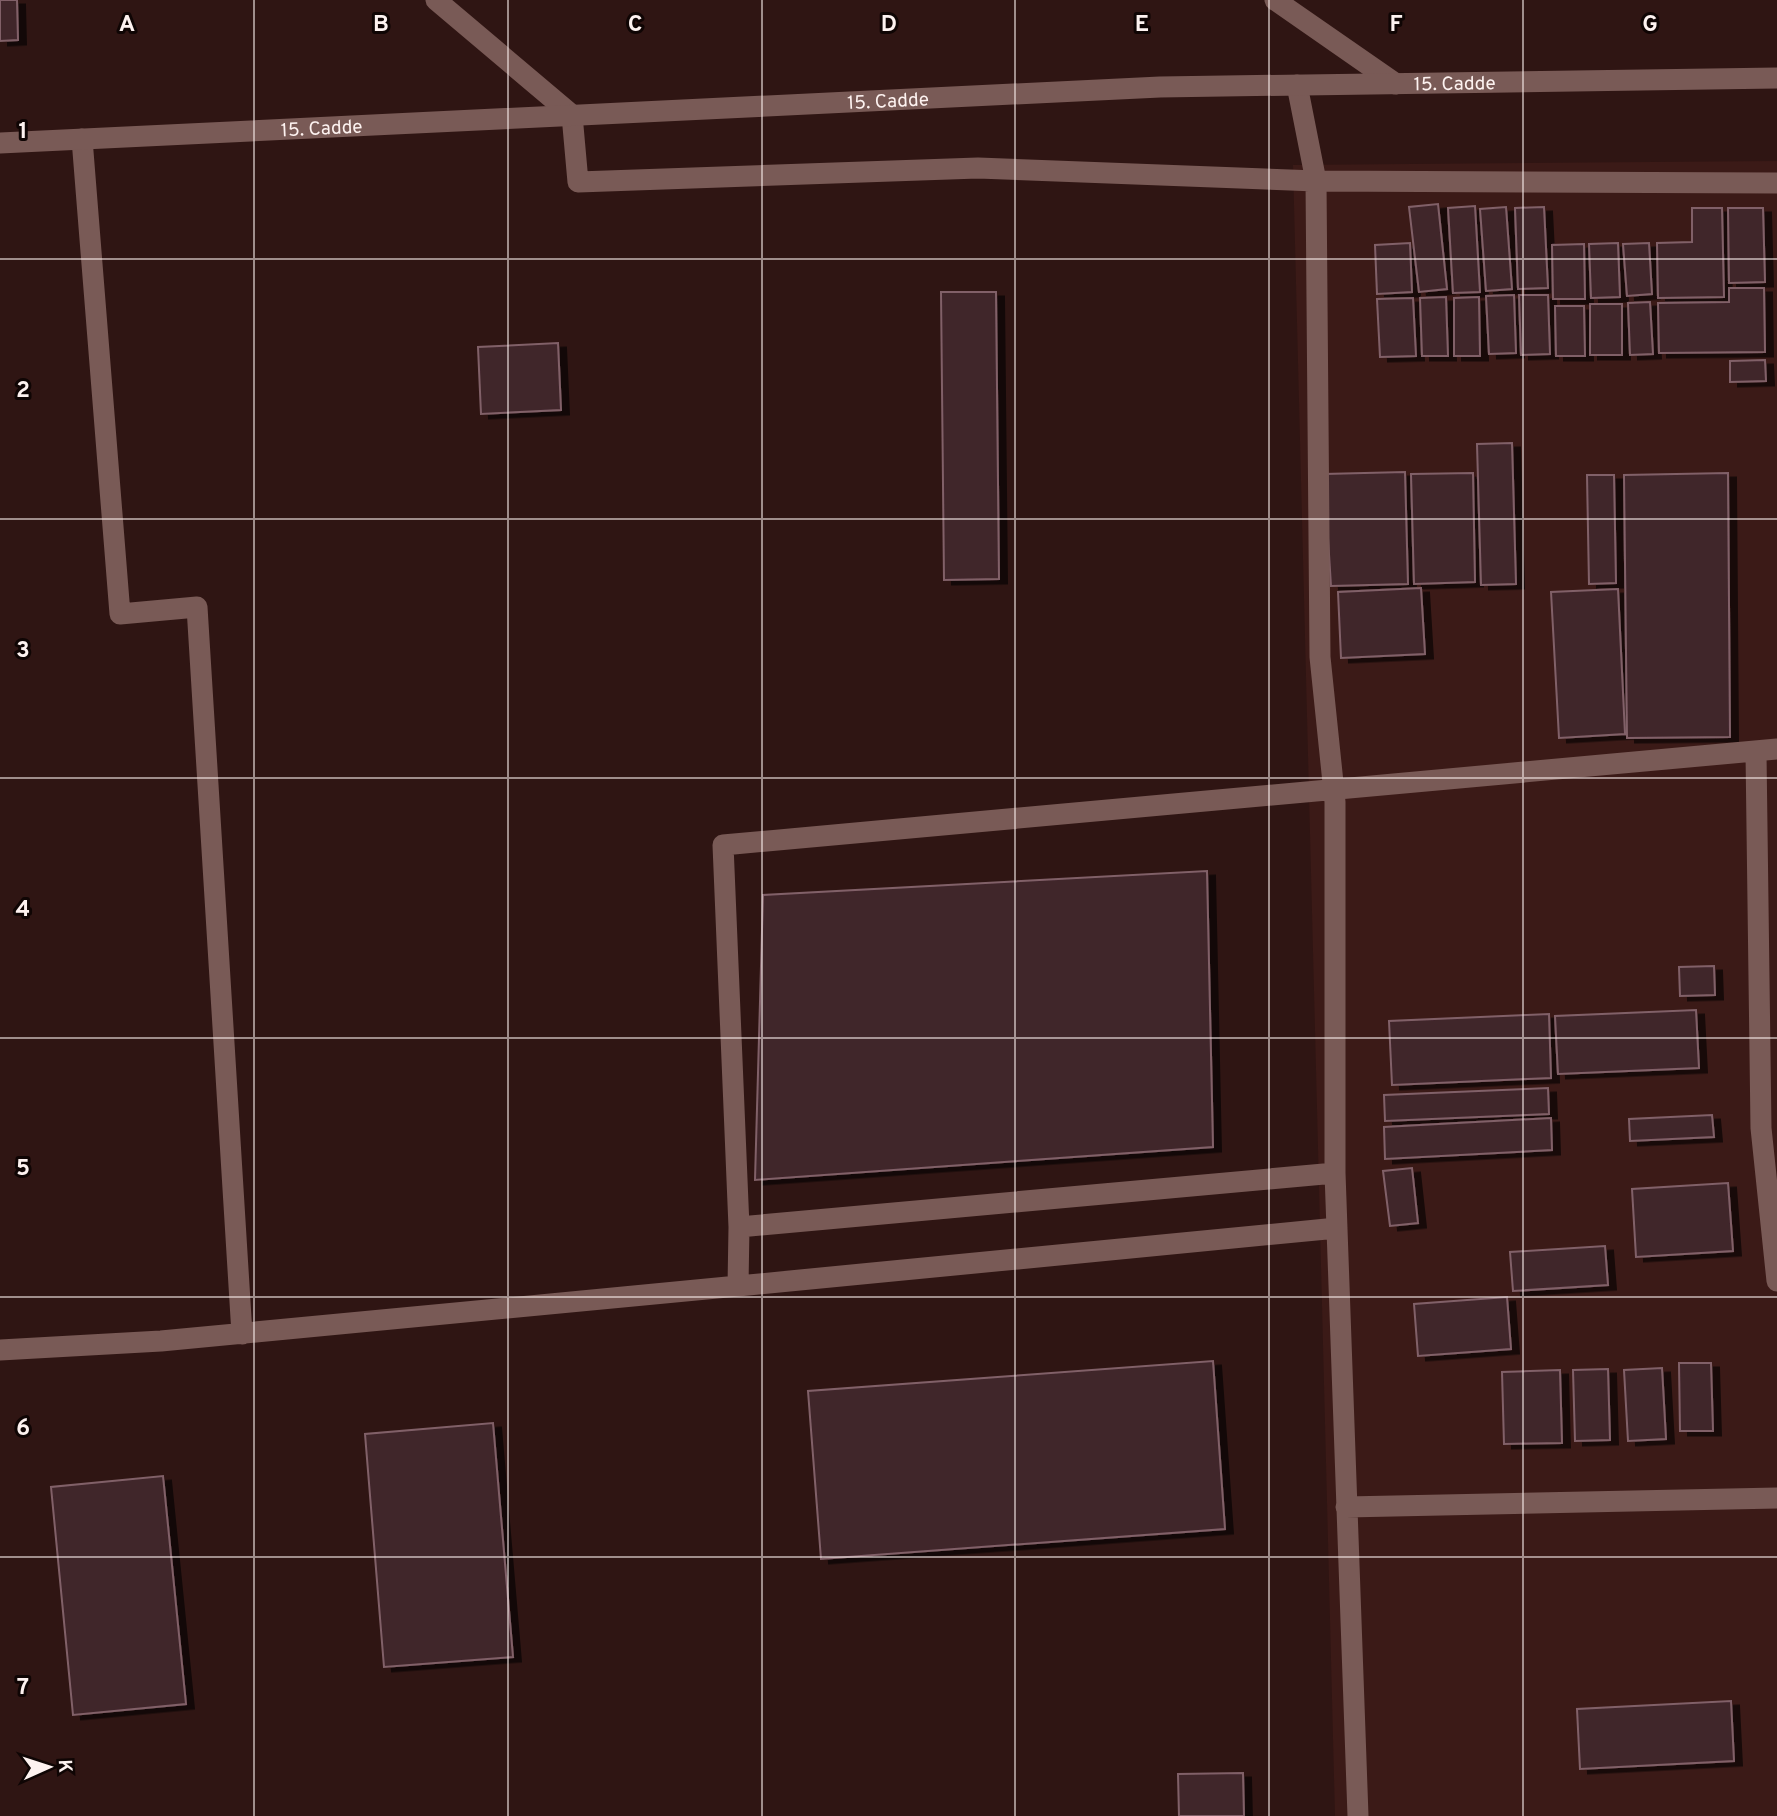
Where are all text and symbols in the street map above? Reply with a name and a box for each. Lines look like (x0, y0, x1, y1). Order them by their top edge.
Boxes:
text: A (119, 11, 135, 40)
text: B (373, 11, 389, 40)
text: C (628, 11, 642, 40)
text: D (881, 11, 897, 40)
text: E (1135, 11, 1149, 40)
text: F (1389, 11, 1403, 40)
text: G (1642, 11, 1658, 40)
street label: 15. Cadde (1414, 72, 1496, 97)
street label: 15. Cadde (847, 88, 930, 116)
street label: 15. Cadde (280, 116, 363, 143)
text: 1 (18, 118, 28, 147)
text: 2 (16, 377, 30, 406)
text: 3 (16, 637, 30, 666)
text: 4 (16, 896, 30, 925)
text: 5 (16, 1155, 30, 1184)
text: 6 (16, 1415, 30, 1444)
text: 7 (17, 1674, 29, 1703)
north arrow (14, 1732, 84, 1802)
text: K (52, 1759, 76, 1774)

